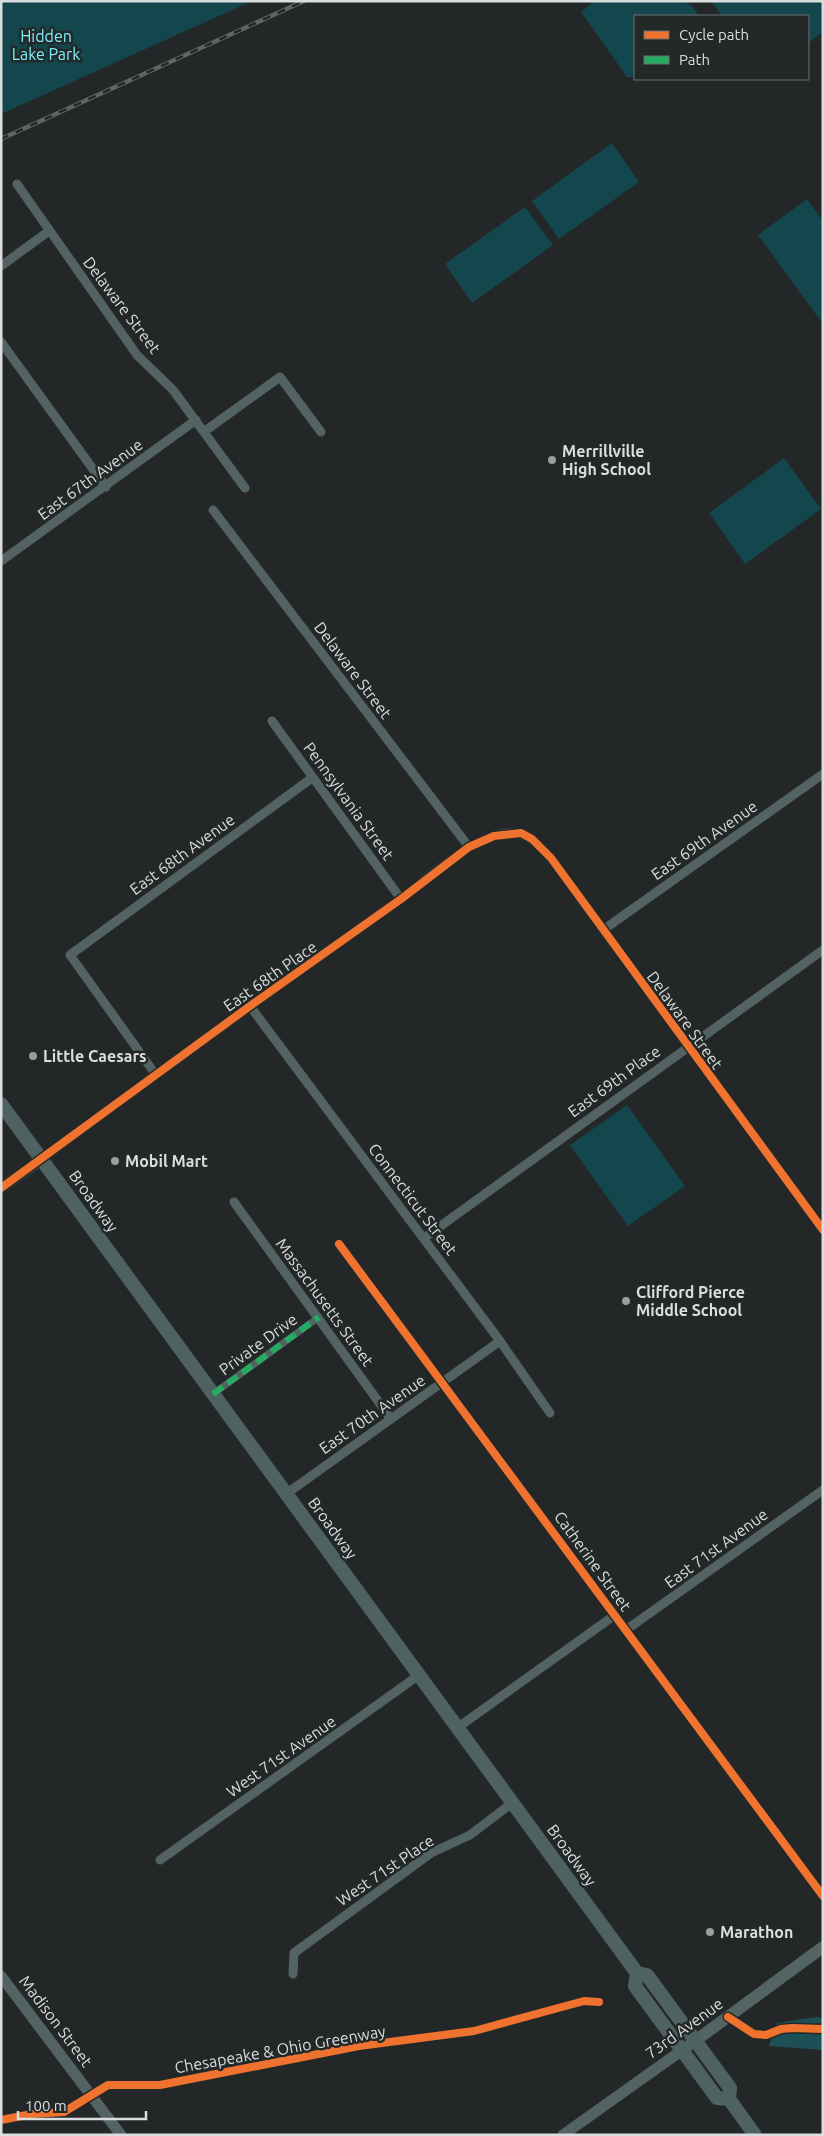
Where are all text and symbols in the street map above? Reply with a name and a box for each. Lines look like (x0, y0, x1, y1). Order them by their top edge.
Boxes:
legend (634, 15, 809, 80)
text: Cycle path (679, 26, 749, 43)
park label: Hidden Lake Park (12, 27, 80, 63)
text: Path (679, 51, 710, 68)
street label: Delaware Street (80, 253, 165, 357)
street label: East 67th Avenue (34, 435, 146, 523)
place label: Merrillville High School (562, 442, 651, 478)
marker: Merrillville High School (546, 454, 558, 466)
street label: Delaware Street (311, 618, 396, 722)
street label: Pennsylvania Street (300, 739, 398, 864)
street label: East 69th Avenue (648, 797, 760, 883)
street label: East 68th Avenue (126, 810, 238, 898)
street label: East 68th Place (220, 937, 320, 1015)
street label: Delaware Street (644, 968, 727, 1073)
street label: East 69th Place (564, 1042, 664, 1120)
place label: Little Caesars (43, 1047, 147, 1065)
marker: Little Caesars (27, 1050, 39, 1062)
street label: Connecticut Street (365, 1140, 461, 1259)
place label: Mobil Mart (125, 1152, 208, 1170)
marker: Mobil Mart (109, 1155, 121, 1167)
street label: Broadway (66, 1167, 122, 1235)
street label: Massachusetts Street (273, 1235, 378, 1370)
place label: Clifford Pierce Middle School (636, 1283, 745, 1319)
marker: Clifford Pierce Middle School (620, 1295, 632, 1307)
street label: Private Drive (215, 1310, 301, 1378)
street label: East 70th Avenue (316, 1371, 428, 1457)
street label: Broadway (305, 1494, 361, 1562)
street label: East 71st Avenue (661, 1505, 771, 1591)
street label: Catherine Street (551, 1508, 636, 1615)
street label: West 71st Avenue (223, 1712, 339, 1800)
street label: Broadway (544, 1821, 600, 1889)
street label: West 71st Place (333, 1831, 437, 1909)
place label: Marathon (720, 1923, 793, 1941)
marker: Marathon (704, 1926, 716, 1938)
street label: Madison Street (16, 1972, 96, 2071)
street label: 73rd Avenue (642, 1994, 726, 2062)
street label: Chesapeake & Ohio Greenway (173, 2022, 387, 2076)
scale bar (18, 2088, 145, 2120)
text: 100 m (25, 2097, 67, 2114)

